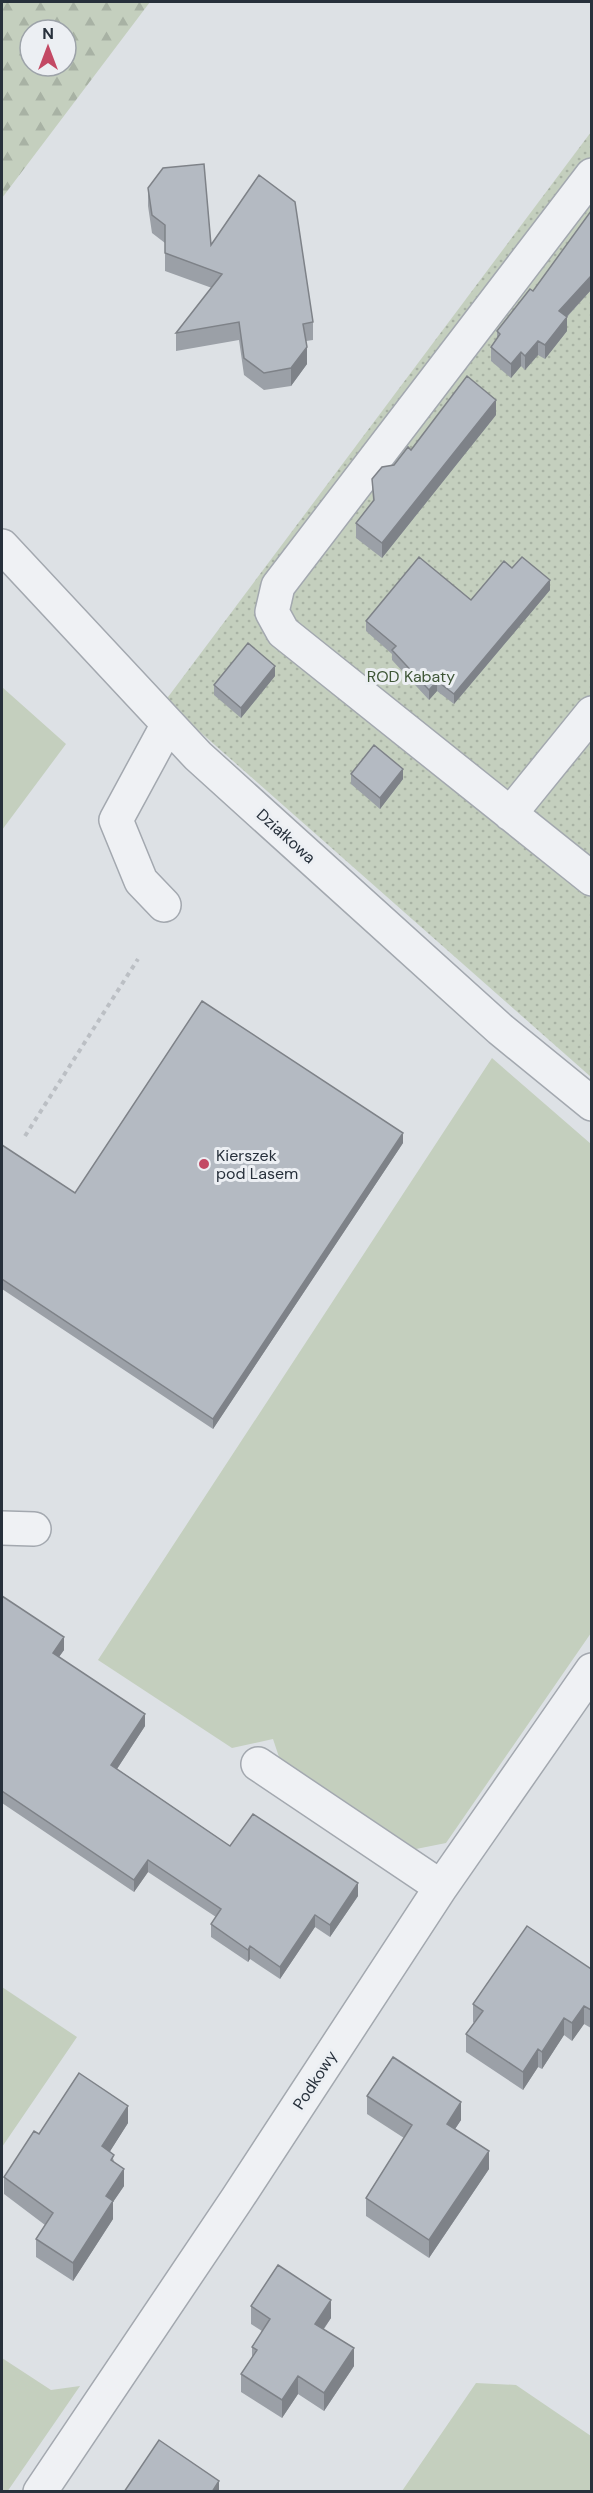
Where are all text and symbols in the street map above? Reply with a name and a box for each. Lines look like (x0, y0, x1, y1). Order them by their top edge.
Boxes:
north arrow (18, 18, 78, 78)
text: N (42, 23, 54, 44)
park label: ROD Kabaty (367, 666, 455, 687)
street label: Działkowa (252, 804, 320, 868)
place label: Kierszek pod Lasem (216, 1145, 298, 1184)
marker: Kierszek pod Lasem (197, 1157, 211, 1171)
street label: Podkowy (288, 2046, 342, 2113)

